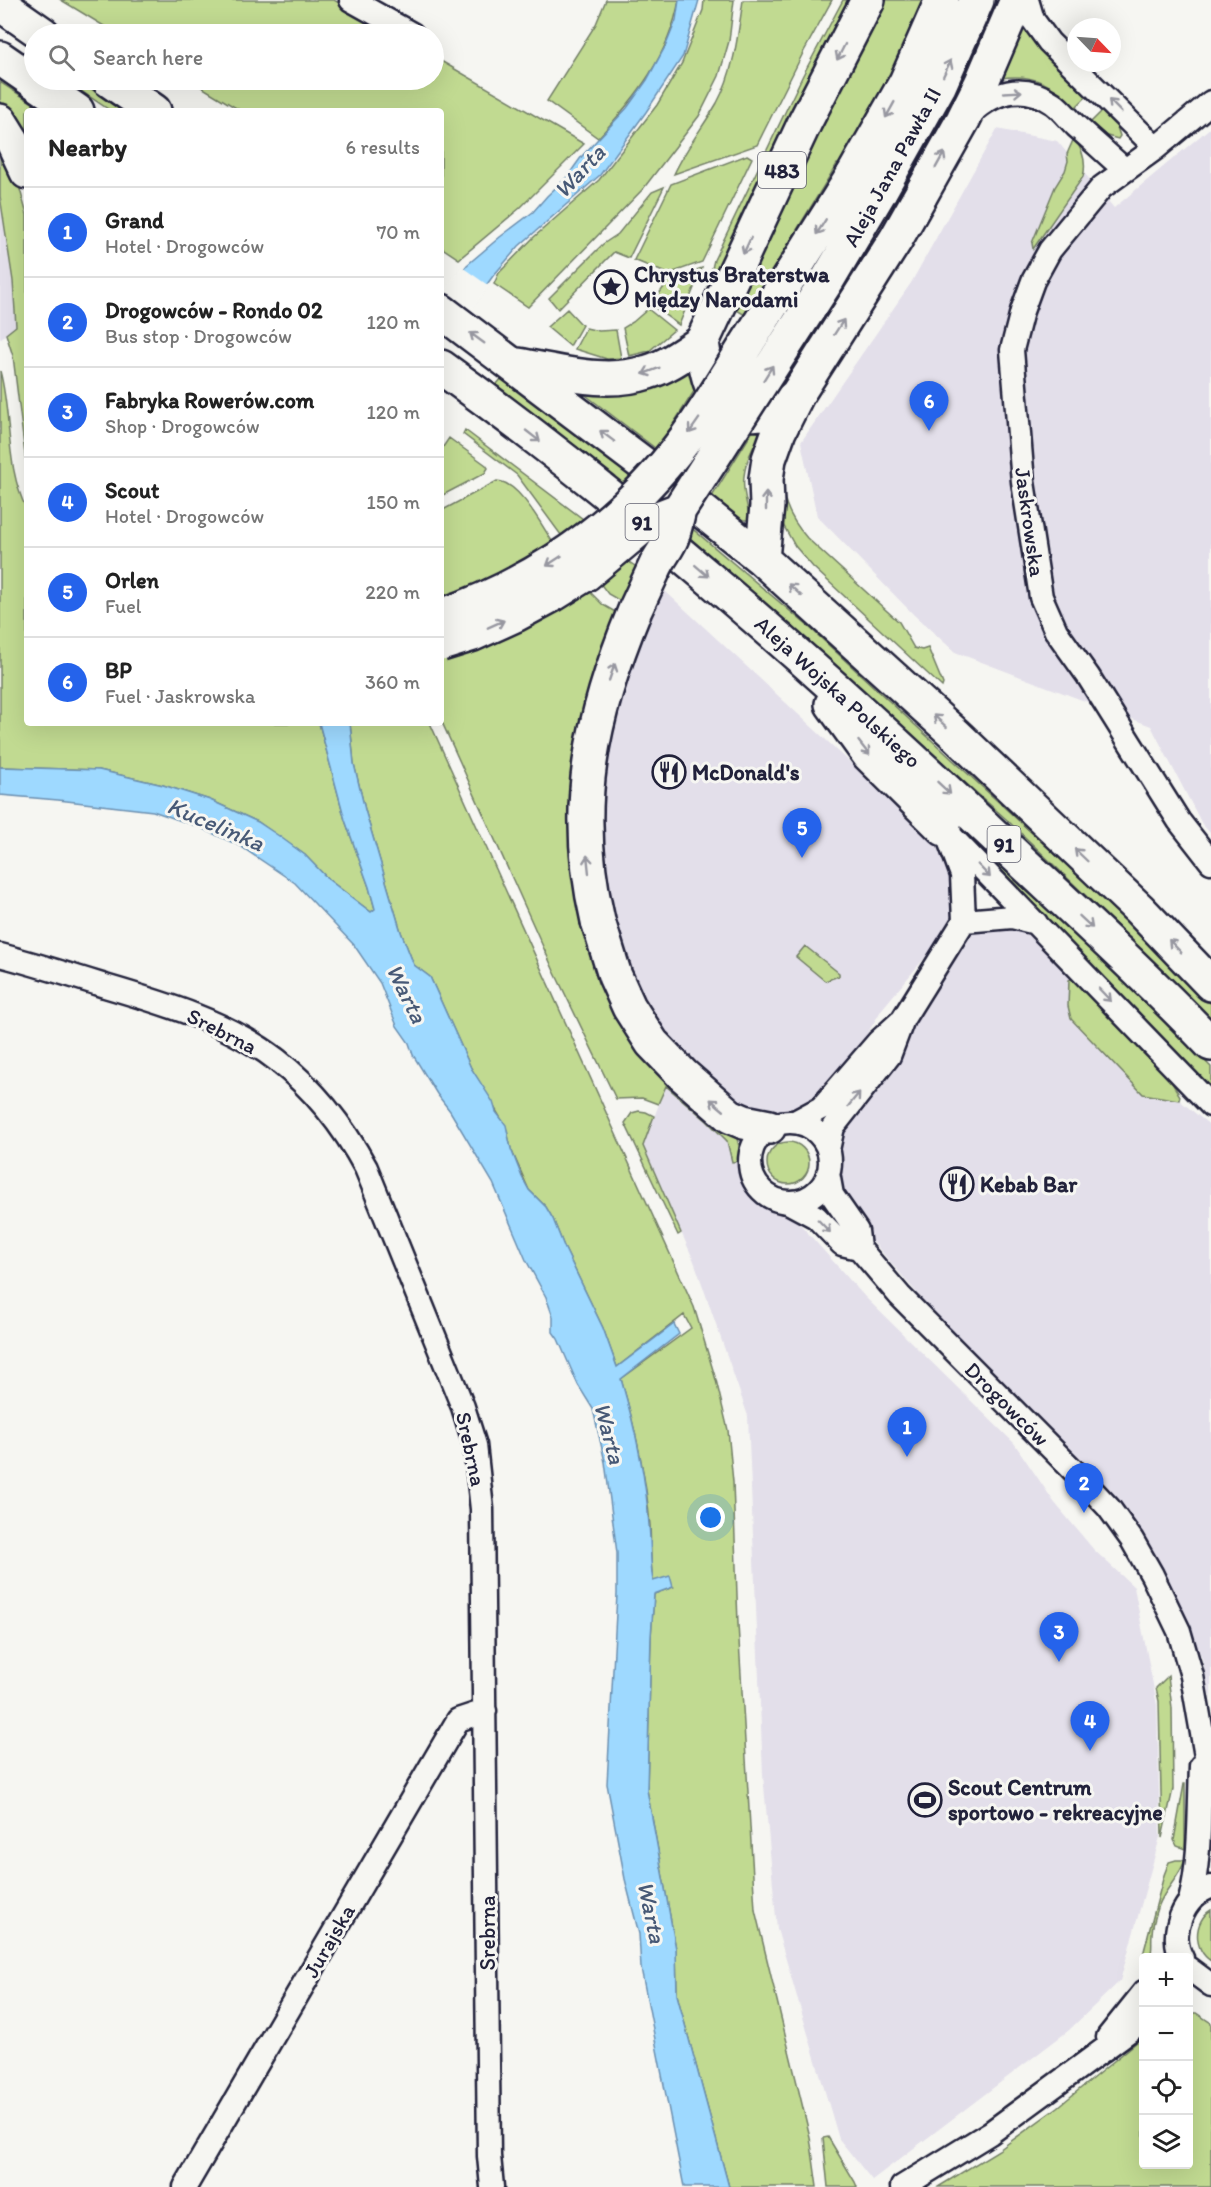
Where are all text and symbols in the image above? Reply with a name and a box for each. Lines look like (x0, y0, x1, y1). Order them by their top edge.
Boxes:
north arrow (1067, 18, 1121, 72)
search box (24, 24, 444, 90)
icon: search (45, 41, 78, 74)
one-way arrow (835, 43, 847, 60)
text: Search here (93, 44, 203, 71)
one-way arrow (941, 59, 953, 77)
street label: Aleja Jana Pawła II (837, 83, 947, 251)
one-way arrow (1002, 87, 1022, 98)
one-way arrow (1107, 99, 1122, 114)
one-way arrow (884, 101, 896, 118)
text: Nearby (48, 131, 127, 163)
text: 6 results (346, 135, 420, 159)
water label: Warta (547, 137, 612, 204)
road number: 483 (758, 152, 806, 188)
one-way arrow (935, 152, 946, 170)
text: Grand (105, 207, 164, 234)
one-way arrow (815, 218, 827, 235)
text: 1 (63, 220, 72, 244)
text: 70 m (376, 220, 420, 244)
text: Hotel · Drogowców (105, 234, 264, 258)
one-way arrow (740, 236, 752, 254)
place label: Chrystus Braterstwa Między Narodami (634, 261, 830, 313)
place icon: Chrystus Braterstwa Między Narodami (593, 269, 629, 305)
text: Drogowców - Rondo 02 (105, 297, 322, 324)
text: 2 (62, 310, 73, 334)
text: 120 m (367, 310, 420, 334)
one-way arrow (834, 319, 846, 336)
text: Bus stop · Drogowców (105, 324, 292, 348)
one-way arrow (470, 332, 486, 344)
one-way arrow (763, 365, 775, 382)
one-way arrow (642, 366, 660, 377)
pin: 6 (910, 382, 948, 431)
text: Fabryka Rowerów.com (105, 387, 314, 414)
text: 3 (62, 400, 73, 424)
text: 120 m (367, 400, 420, 424)
text: Shop · Drogowców (105, 414, 260, 438)
one-way arrow (688, 418, 700, 434)
one-way arrow (525, 430, 541, 443)
one-way arrow (600, 430, 616, 443)
street label: Jaskrowska (1009, 466, 1051, 579)
text: Scout (105, 477, 159, 504)
text: 4 (61, 490, 74, 514)
text: 150 m (367, 490, 420, 514)
one-way arrow (760, 492, 772, 512)
text: Hotel · Drogowców (105, 504, 264, 528)
road number: 91 (626, 504, 658, 540)
one-way arrow (547, 555, 563, 567)
one-way arrow (694, 564, 709, 578)
text: Orlen (105, 567, 159, 594)
text: 5 (62, 580, 73, 604)
text: 220 m (365, 580, 420, 604)
one-way arrow (788, 583, 803, 597)
text: Fuel (105, 594, 141, 618)
street label: Aleja Wojska Polskiego (749, 610, 927, 774)
one-way arrow (486, 618, 504, 629)
text: BP (105, 657, 132, 684)
one-way arrow (607, 663, 618, 682)
text: 6 (62, 670, 73, 694)
text: 360 m (365, 670, 420, 694)
text: Fuel · Jaskrowska (105, 684, 255, 708)
one-way arrow (932, 714, 947, 728)
one-way arrow (857, 739, 870, 755)
restaurant icon: McDonald's (651, 754, 687, 790)
place label: McDonald's (692, 759, 800, 786)
one-way arrow (936, 781, 951, 795)
water label: Kucelinka (163, 791, 269, 858)
pin: 5 (782, 808, 822, 858)
road number: 91 (988, 826, 1020, 862)
one-way arrow (1074, 847, 1089, 862)
one-way arrow (582, 854, 593, 874)
one-way arrow (977, 863, 992, 878)
one-way arrow (1078, 915, 1093, 929)
one-way arrow (1168, 939, 1182, 954)
water label: Warta (380, 959, 434, 1028)
one-way arrow (1098, 988, 1113, 1003)
street label: Srebrna (182, 1002, 262, 1060)
one-way arrow (847, 1091, 860, 1107)
one-way arrow (709, 1099, 725, 1112)
restaurant icon: Kebab Bar (939, 1166, 975, 1202)
place label: Kebab Bar (980, 1171, 1078, 1198)
one-way arrow (817, 1218, 832, 1233)
street label: Drogowców (959, 1356, 1055, 1452)
water label: Warta (588, 1399, 632, 1468)
pin: 1 (888, 1408, 926, 1457)
street label: Srebrna (450, 1409, 492, 1489)
pin: 2 (1064, 1464, 1104, 1513)
your location (696, 1503, 725, 1532)
pin: 3 (1040, 1612, 1078, 1662)
pin: 4 (1070, 1702, 1110, 1751)
place label: Scout Centrum sportowo - rekreacyjne (948, 1774, 1163, 1826)
sports icon: Scout Centrum sportowo - rekreacyjne (907, 1782, 943, 1818)
water label: Warta (631, 1878, 673, 1947)
street label: Srebrna (474, 1895, 501, 1971)
street label: Jurajska (297, 1899, 361, 1983)
map controls (1139, 1953, 1193, 2169)
button: + (1139, 1953, 1193, 2007)
button: − (1139, 2007, 1193, 2061)
button: locate (1139, 2061, 1193, 2115)
button: layers (1139, 2115, 1193, 2169)

